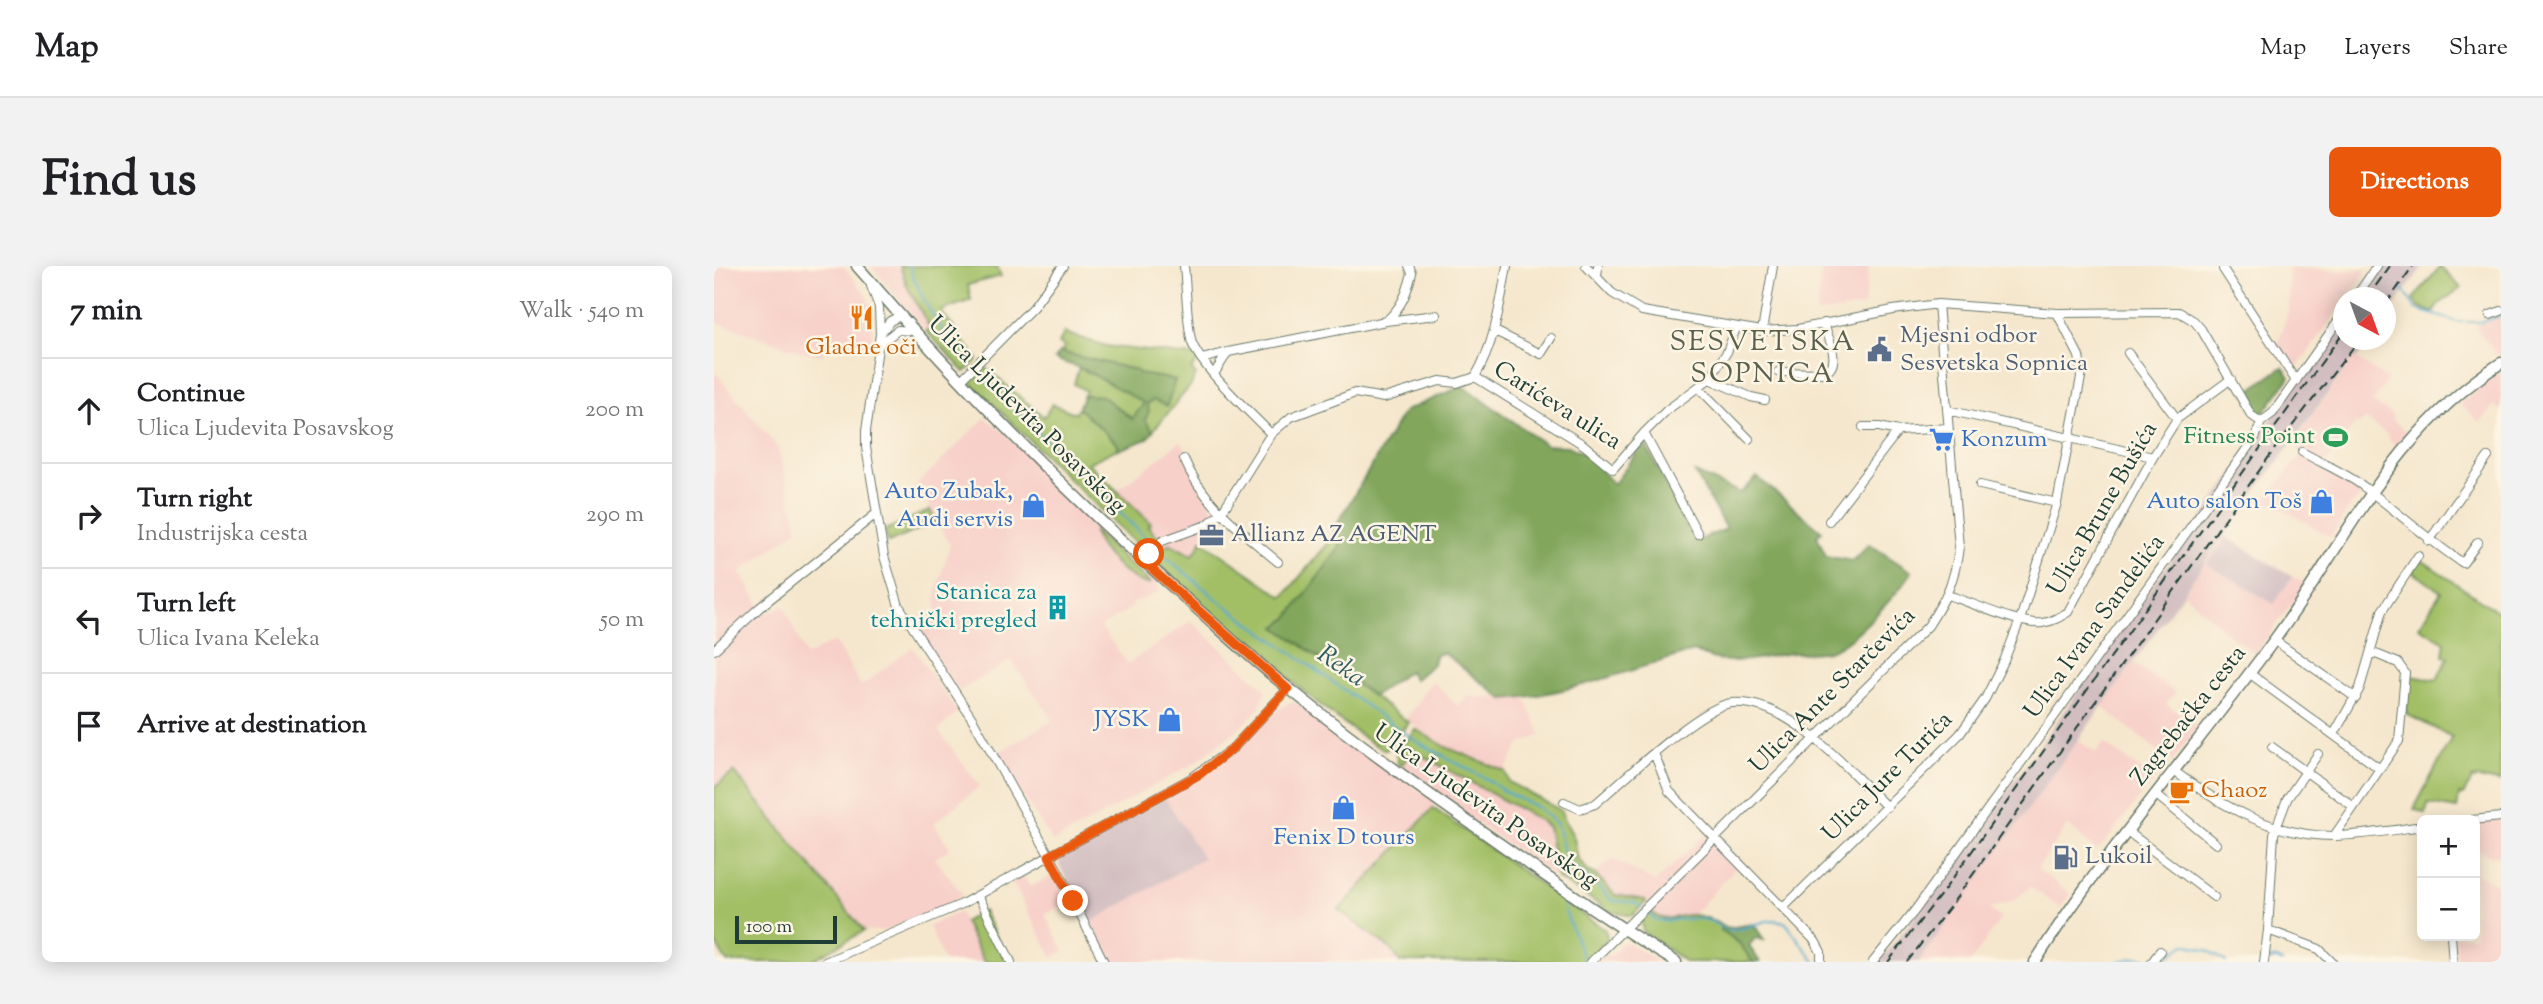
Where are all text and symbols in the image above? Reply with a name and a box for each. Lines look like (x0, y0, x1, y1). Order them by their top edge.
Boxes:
text: Map (35, 24, 99, 72)
text: Map (2260, 31, 2306, 65)
text: Layers (2344, 31, 2411, 65)
text: Share (2449, 31, 2508, 65)
text: Find us (42, 147, 196, 217)
button: Directions (2329, 147, 2501, 217)
north arrow (2333, 287, 2396, 350)
text: 7 min (70, 290, 142, 333)
text: Walk · 540 m (519, 295, 644, 328)
restaurant icon: Gladne oči (847, 303, 875, 331)
street label: Ulica Ljudevita Posavskog (919, 308, 1133, 522)
place label: Mjesni odbor Sesvetska Sopnica (1900, 319, 2088, 381)
district label: SESVETSKA SOPNICA (1670, 323, 1856, 395)
place label: Gladne oči (805, 331, 917, 365)
public building icon: Mjesni odbor Sesvetska Sopnica (1866, 336, 1894, 364)
street label: Carićeva ulica (1487, 353, 1627, 459)
text: Continue (137, 376, 245, 413)
icon: ahead (70, 392, 108, 430)
text: 200 m (585, 394, 644, 427)
text: Ulica Ljudevita Posavskog (137, 413, 394, 446)
street label: Ulica Brune Bušića (2039, 416, 2167, 602)
place label: Fitness Point (2183, 420, 2315, 454)
place label: Konzum (1961, 423, 2048, 457)
sports icon: Fitness Point (2321, 423, 2349, 451)
supermarket icon: Konzum (1927, 426, 1955, 454)
place label: Auto Zubak, Audi servis (884, 475, 1013, 537)
text: Turn right (137, 481, 252, 518)
place label: Auto salon Toš (2146, 485, 2302, 519)
shop icon: Auto salon Toš (2308, 488, 2336, 516)
shop icon: Auto Zubak, Audi servis (1019, 492, 1047, 520)
icon: right (70, 497, 108, 535)
text: 290 m (586, 499, 644, 532)
text: Industrijska cesta (137, 518, 308, 551)
place label: Allianz AZ AGENT (1231, 518, 1437, 552)
office icon: Allianz AZ AGENT (1197, 521, 1225, 549)
street label: Ulica Ivana Sandelića (2016, 528, 2174, 726)
route start (1133, 538, 1164, 569)
place label: Stanica za tehnički pregled (871, 576, 1037, 638)
text: Turn left (137, 586, 236, 623)
building icon: Stanica za tehnički pregled (1043, 593, 1071, 621)
street label: Ulica Ante Starčevića (1742, 600, 1924, 782)
icon: left (70, 602, 108, 640)
text: 50 m (600, 604, 644, 637)
text: Ulica Ivana Keleka (137, 623, 320, 656)
water label: Reka (1309, 637, 1373, 697)
street label: Zagrebačka cesta (2123, 638, 2255, 794)
place label: JYSK (1092, 703, 1149, 737)
street label: Ulica Jure Turića (1815, 704, 1961, 850)
shop icon: JYSK (1155, 706, 1183, 734)
icon: arrive (70, 707, 108, 745)
text: Arrive at destination (137, 707, 367, 744)
street label: Ulica Ljudevita Posavskog (1366, 716, 1605, 898)
place label: Chaoz (2201, 774, 2267, 808)
cafe icon: Chaoz (2167, 777, 2195, 805)
shop icon: Fenix D tours (1330, 793, 1358, 821)
map controls (2417, 815, 2480, 941)
button: + (2417, 815, 2480, 878)
place label: Fenix D tours (1273, 821, 1415, 855)
place label: Lukoil (2085, 840, 2153, 874)
fuel station icon: Lukoil (2051, 843, 2079, 871)
button: − (2417, 878, 2480, 941)
route end (1057, 885, 1088, 916)
scale bar (735, 913, 836, 945)
text: 100 m (746, 914, 792, 941)

